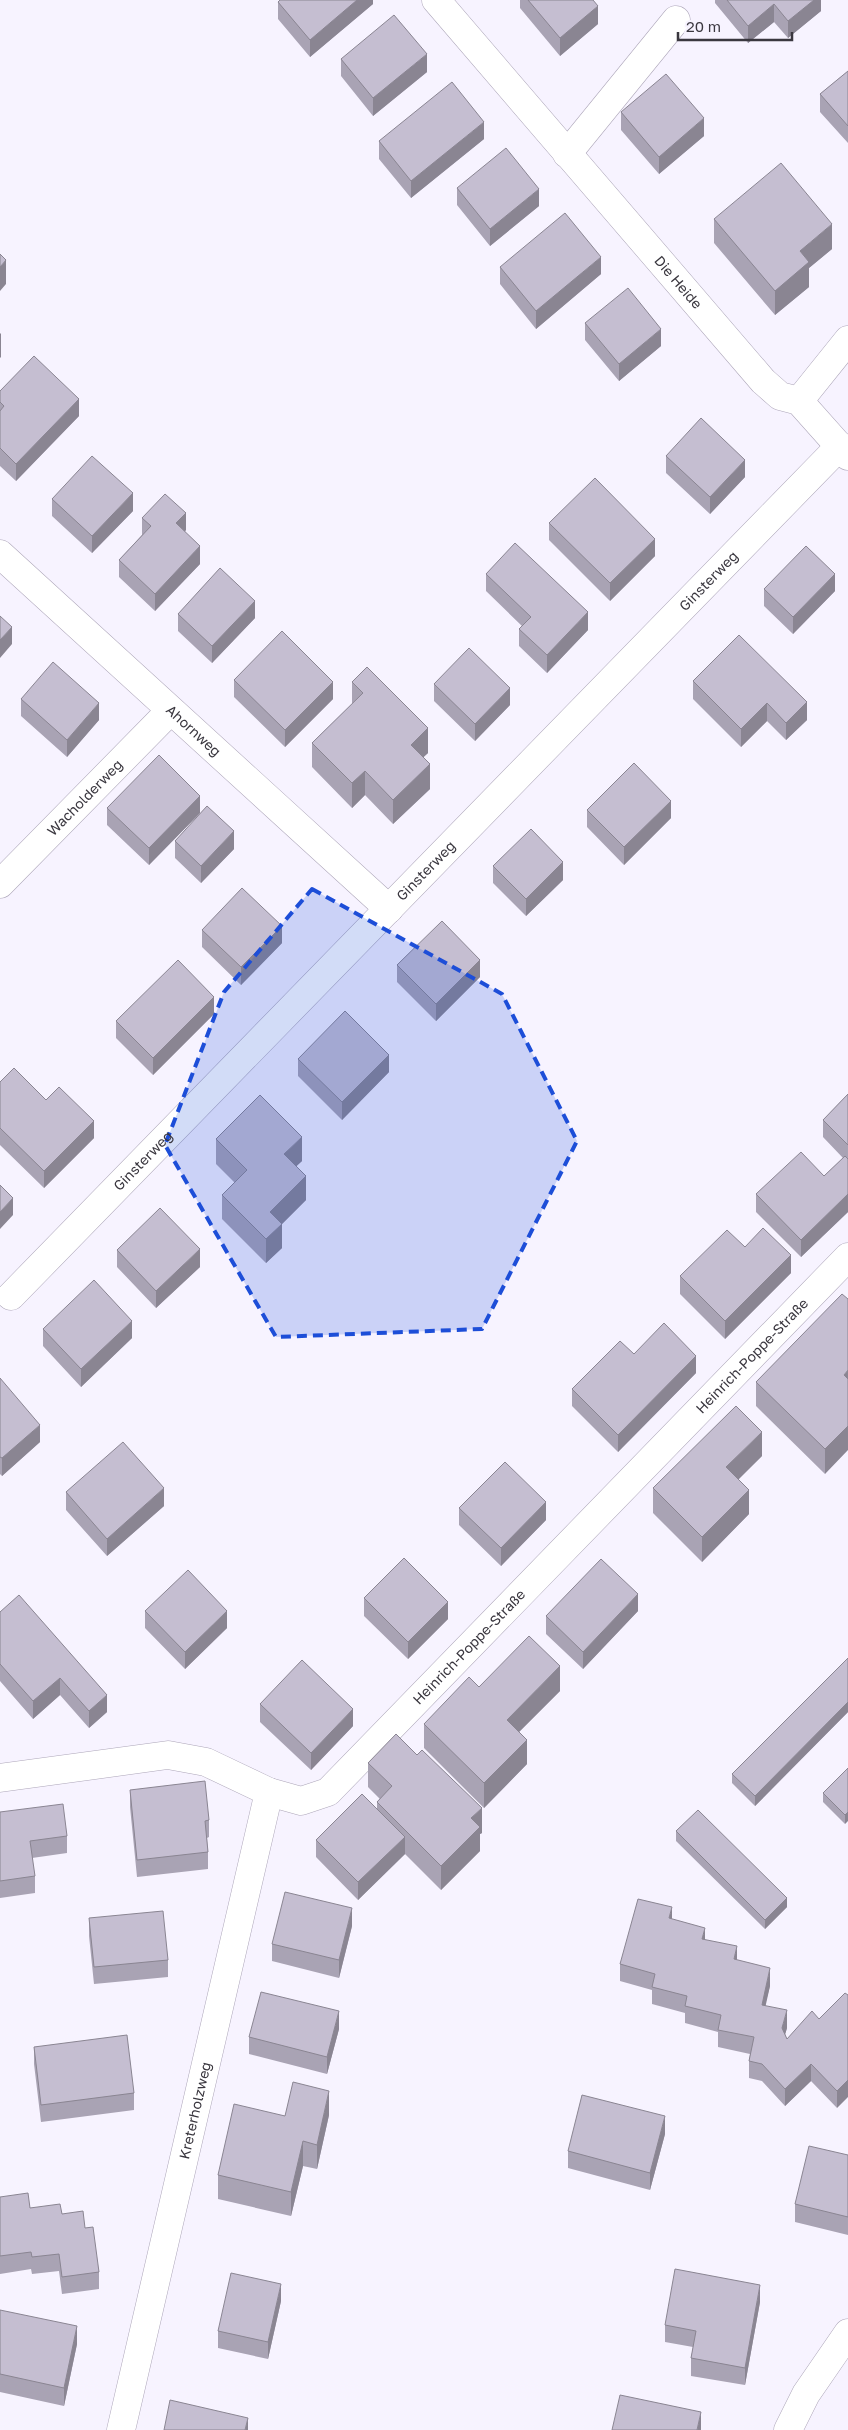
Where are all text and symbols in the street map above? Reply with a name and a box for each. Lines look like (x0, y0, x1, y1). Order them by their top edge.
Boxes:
scale bar (678, 10, 792, 42)
text: 20 m (686, 17, 721, 35)
street label: Die Heide (651, 252, 706, 312)
street label: Ginsterweg (675, 547, 741, 614)
street label: Ahornweg (163, 701, 225, 760)
street label: Wacholderweg (43, 756, 126, 839)
street label: Ginsterweg (392, 837, 458, 904)
street label: Ginsterweg (110, 1127, 176, 1194)
street label: Heinrich-Poppe-Straße (692, 1294, 811, 1417)
street label: Heinrich-Poppe-Straße (409, 1585, 528, 1708)
street label: Kreterholzweg (175, 2060, 214, 2161)

